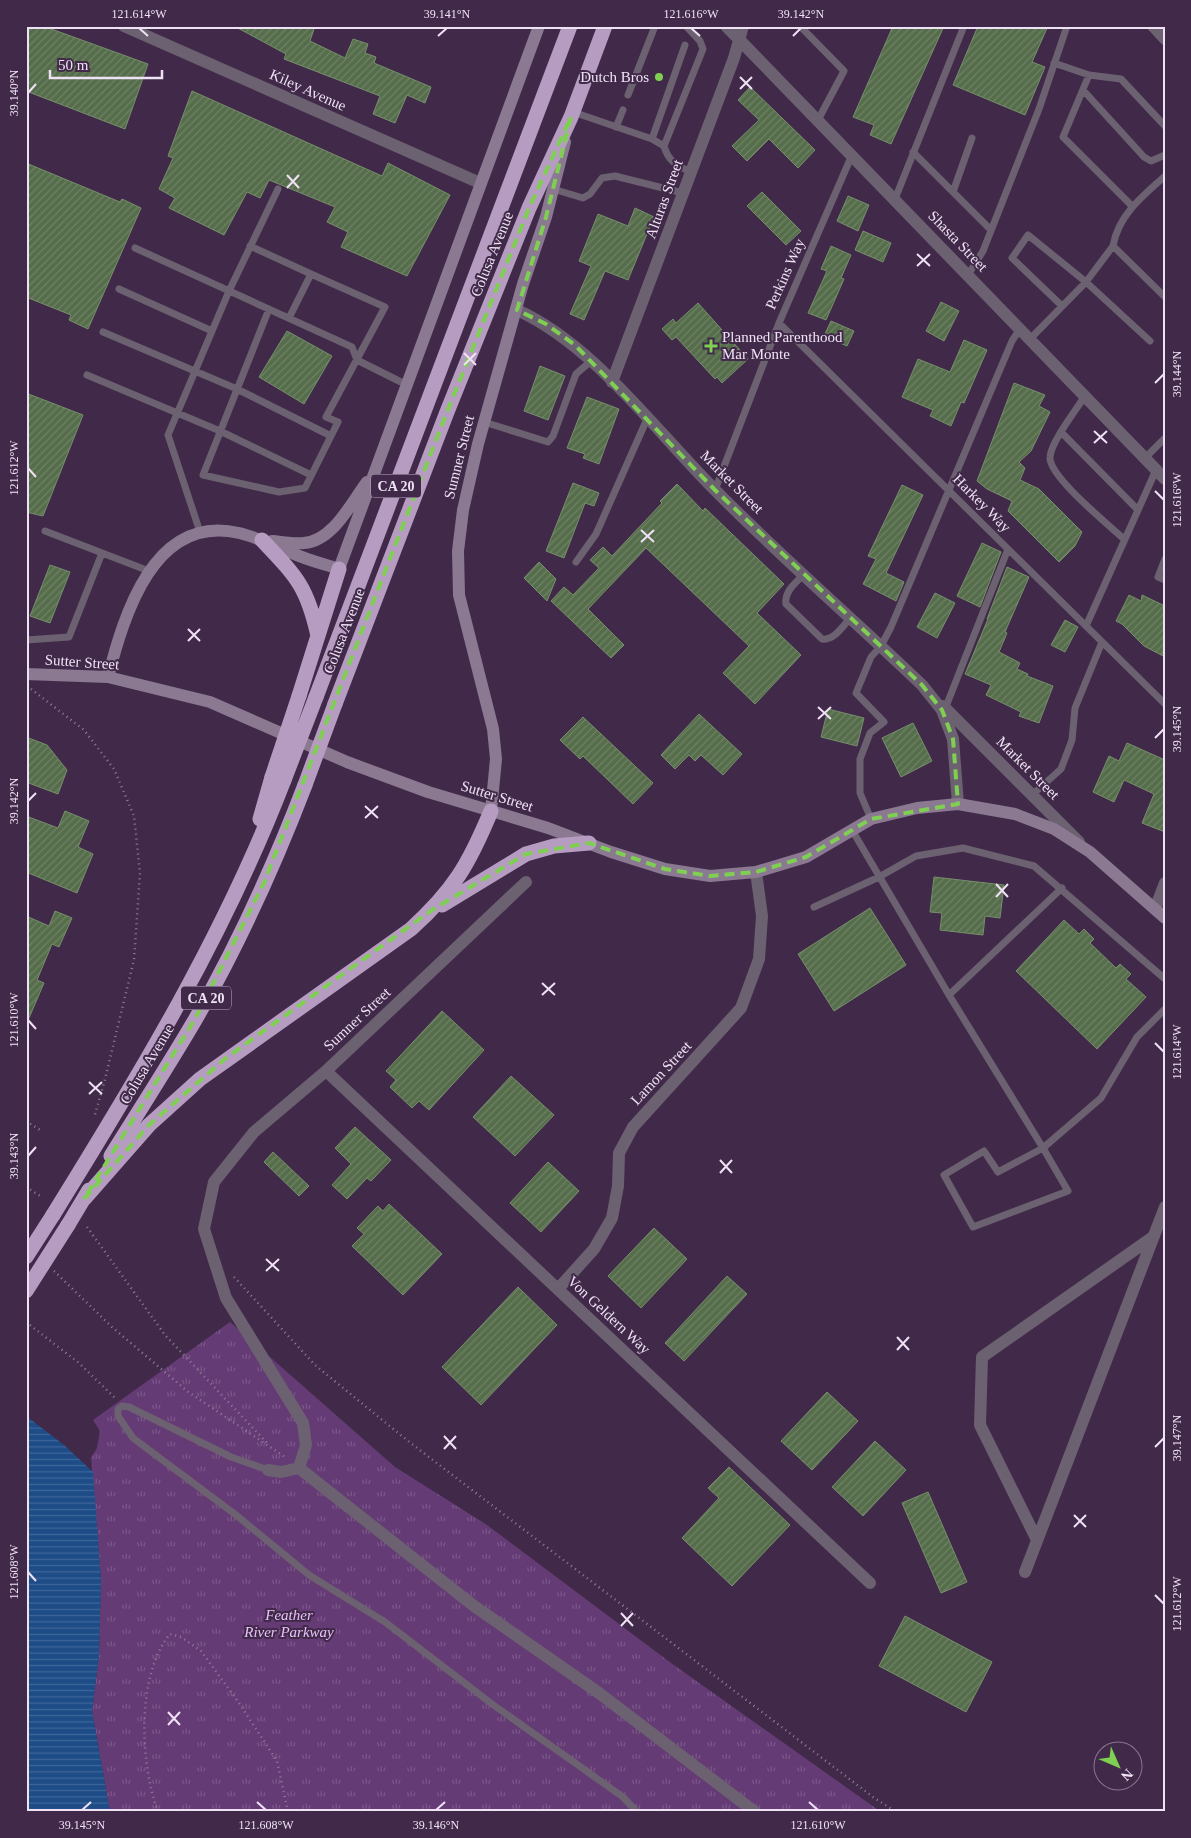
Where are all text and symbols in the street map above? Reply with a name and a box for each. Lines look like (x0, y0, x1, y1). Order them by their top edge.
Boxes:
text: 121.614°W (111, 7, 167, 21)
text: 39.141°N (424, 7, 471, 21)
text: 121.616°W (663, 7, 719, 21)
text: 39.142°N (778, 7, 825, 21)
scale bar (50, 48, 162, 80)
text: 50 m (58, 57, 89, 73)
street label: Kiley Avenue (267, 66, 349, 114)
text: 39.140°N (7, 69, 21, 116)
place label: Dutch Bros (580, 69, 649, 85)
marker: Dutch Bros (653, 71, 665, 83)
street label: Alturas Street (642, 157, 686, 241)
street label: Shasta Street (925, 207, 991, 275)
street label: Colusa Avenue (468, 209, 516, 299)
street label: Perkins Way (762, 236, 808, 312)
place label: Planned Parenthood Mar Monte (722, 329, 843, 362)
marker: Planned Parenthood Mar Monte (704, 339, 718, 353)
text: 39.144°N (1170, 350, 1184, 397)
street label: Sumner Street (441, 413, 477, 500)
text: 121.612°W (7, 440, 21, 496)
street label: Market Street (697, 447, 767, 517)
street label: Harkey Way (950, 471, 1014, 535)
text: 121.616°W (1170, 472, 1184, 528)
road number: CA 20 (371, 474, 421, 498)
street label: Colusa Avenue (320, 586, 368, 676)
street label: Sutter Street (44, 651, 121, 673)
text: 39.145°N (1170, 705, 1184, 752)
street label: Market Street (993, 733, 1063, 803)
text: 39.142°N (7, 777, 21, 824)
street label: Sutter Street (459, 777, 536, 815)
street label: Sumner Street (320, 983, 394, 1054)
road number: CA 20 (181, 986, 231, 1010)
text: 121.610°W (7, 992, 21, 1048)
street label: Colusa Avenue (117, 1021, 177, 1107)
text: 121.614°W (1170, 1024, 1184, 1080)
street label: Lamon Street (627, 1037, 695, 1108)
text: 39.143°N (7, 1132, 21, 1179)
street label: Von Geldern Way (565, 1273, 654, 1358)
text: 39.147°N (1170, 1414, 1184, 1461)
text: 121.608°W (7, 1544, 21, 1600)
text: 121.612°W (1170, 1576, 1184, 1632)
park label: Feather River Parkway (243, 1607, 334, 1640)
north arrow (1094, 1740, 1144, 1790)
text: N (1118, 1766, 1136, 1784)
text: 39.145°N (59, 1818, 106, 1832)
text: 121.608°W (238, 1818, 294, 1832)
text: 39.146°N (413, 1818, 460, 1832)
text: 121.610°W (790, 1818, 846, 1832)

